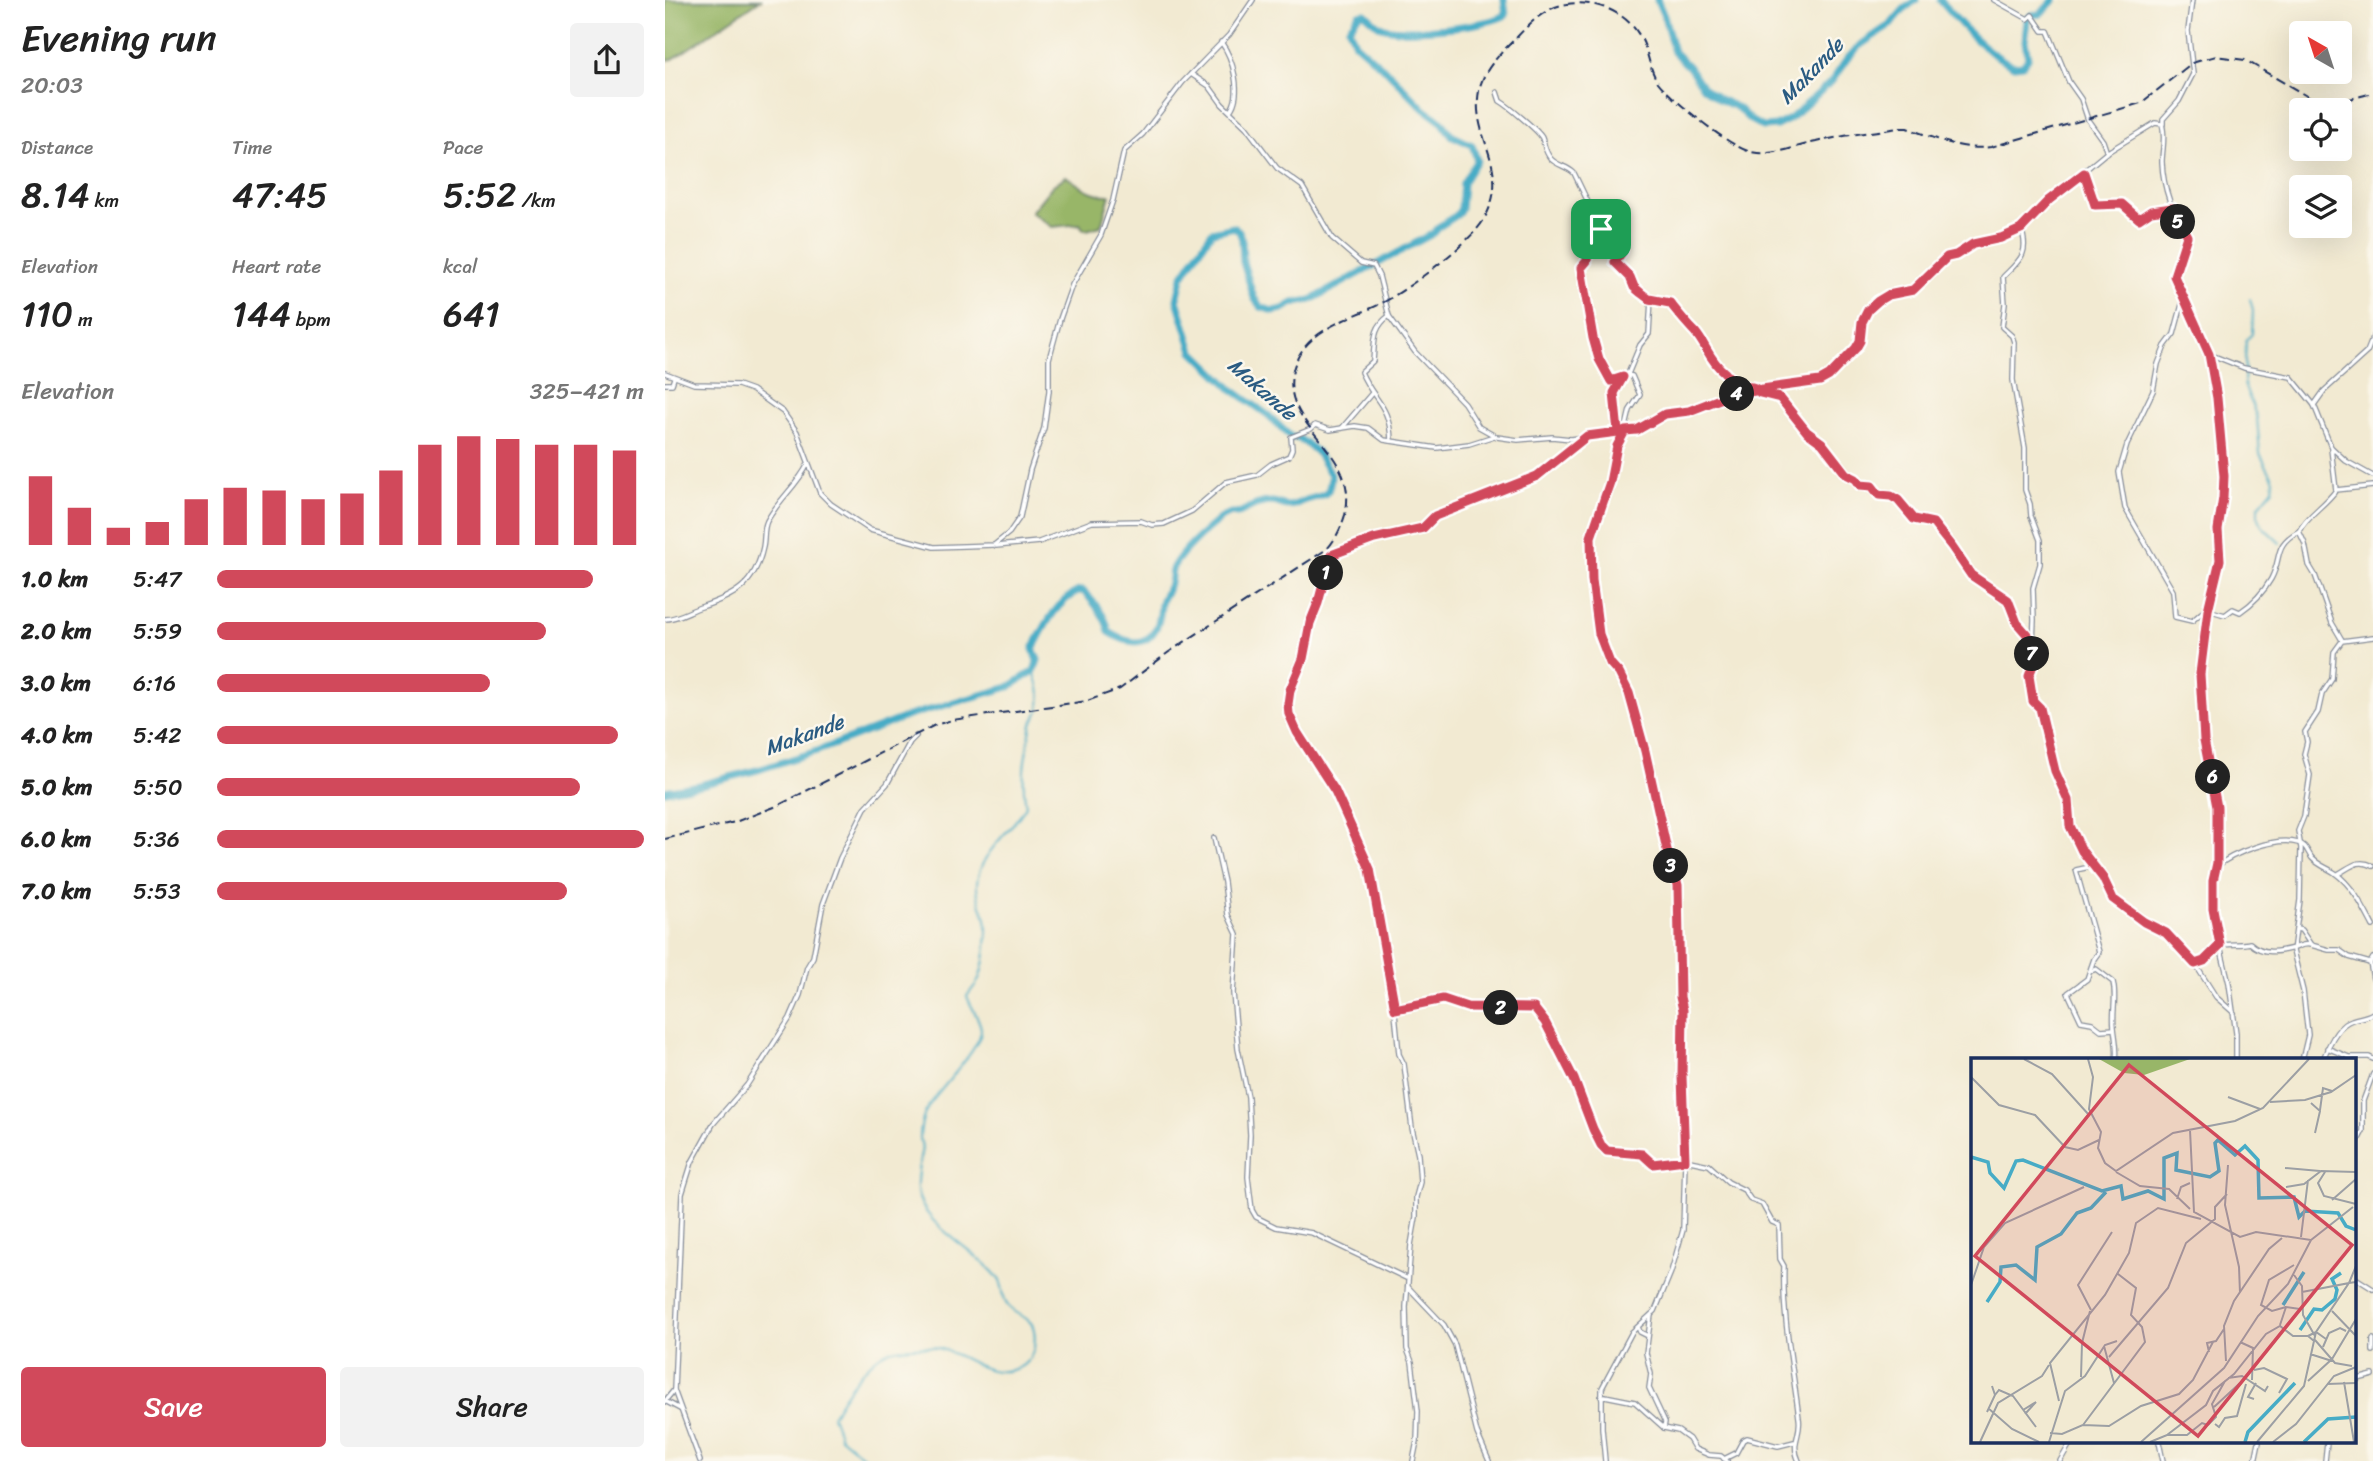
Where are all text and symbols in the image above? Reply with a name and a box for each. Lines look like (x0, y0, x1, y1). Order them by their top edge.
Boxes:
text: Evening run (21, 5, 217, 72)
north arrow (2289, 21, 2352, 84)
map controls (2289, 21, 2352, 238)
button: share (570, 23, 644, 97)
water label: Makande (1769, 27, 1854, 114)
text: 20:03 (21, 65, 83, 106)
button: locate (2289, 98, 2352, 161)
text: Distance (21, 131, 93, 164)
text: Time (232, 131, 272, 164)
text: Pace (443, 131, 483, 164)
text: 8.14 (21, 164, 90, 226)
text: 47:45 (232, 164, 328, 226)
text: 5:52 (443, 164, 517, 226)
button: layers (2289, 175, 2352, 238)
text: km (90, 184, 119, 217)
text: /km (517, 184, 556, 217)
pin (1571, 199, 1631, 259)
pin: 5 (2161, 204, 2195, 240)
text: 5 (2172, 205, 2183, 238)
icon: arrive (1582, 210, 1620, 248)
text: Elevation (21, 250, 98, 283)
text: Heart rate (232, 250, 321, 283)
text: kcal (443, 250, 478, 283)
text: 110 (21, 283, 73, 345)
text: 144 (232, 283, 291, 345)
text: 641 (443, 283, 500, 345)
text: m (73, 303, 93, 336)
text: bpm (291, 303, 331, 336)
water label: Makande (1219, 348, 1307, 431)
text: Elevation (21, 371, 114, 412)
text: 325–421 m (530, 371, 644, 412)
pin: 4 (1719, 376, 1755, 412)
text: 4 (1731, 377, 1742, 410)
pin: 1 (1309, 556, 1343, 590)
text: 1 (1321, 556, 1330, 589)
text: 1.0 km (21, 559, 88, 600)
text: 5:47 (133, 559, 182, 600)
text: 2.0 km (21, 611, 92, 652)
text: 5:59 (133, 611, 182, 652)
pin: 7 (2015, 636, 2049, 672)
text: 7 (2026, 637, 2037, 670)
text: 3.0 km (21, 663, 91, 704)
text: 6:16 (133, 663, 176, 704)
water label: Makande (759, 703, 851, 767)
text: 4.0 km (21, 715, 93, 756)
text: 5:42 (133, 715, 182, 756)
pin: 6 (2195, 760, 2231, 794)
text: 6 (2207, 760, 2218, 793)
text: 5.0 km (21, 767, 92, 808)
text: 5:50 (133, 767, 183, 808)
text: 6.0 km (21, 819, 91, 860)
text: 5:36 (133, 819, 180, 860)
pin: 3 (1653, 848, 1689, 884)
text: 3 (1665, 849, 1676, 882)
text: 7.0 km (21, 871, 91, 912)
text: 5:53 (133, 871, 181, 912)
pin: 2 (1483, 990, 1519, 1026)
text: 2 (1495, 991, 1506, 1024)
inset map (1971, 1058, 2355, 1444)
button: Save (21, 1367, 326, 1447)
button: Share (340, 1367, 644, 1447)

